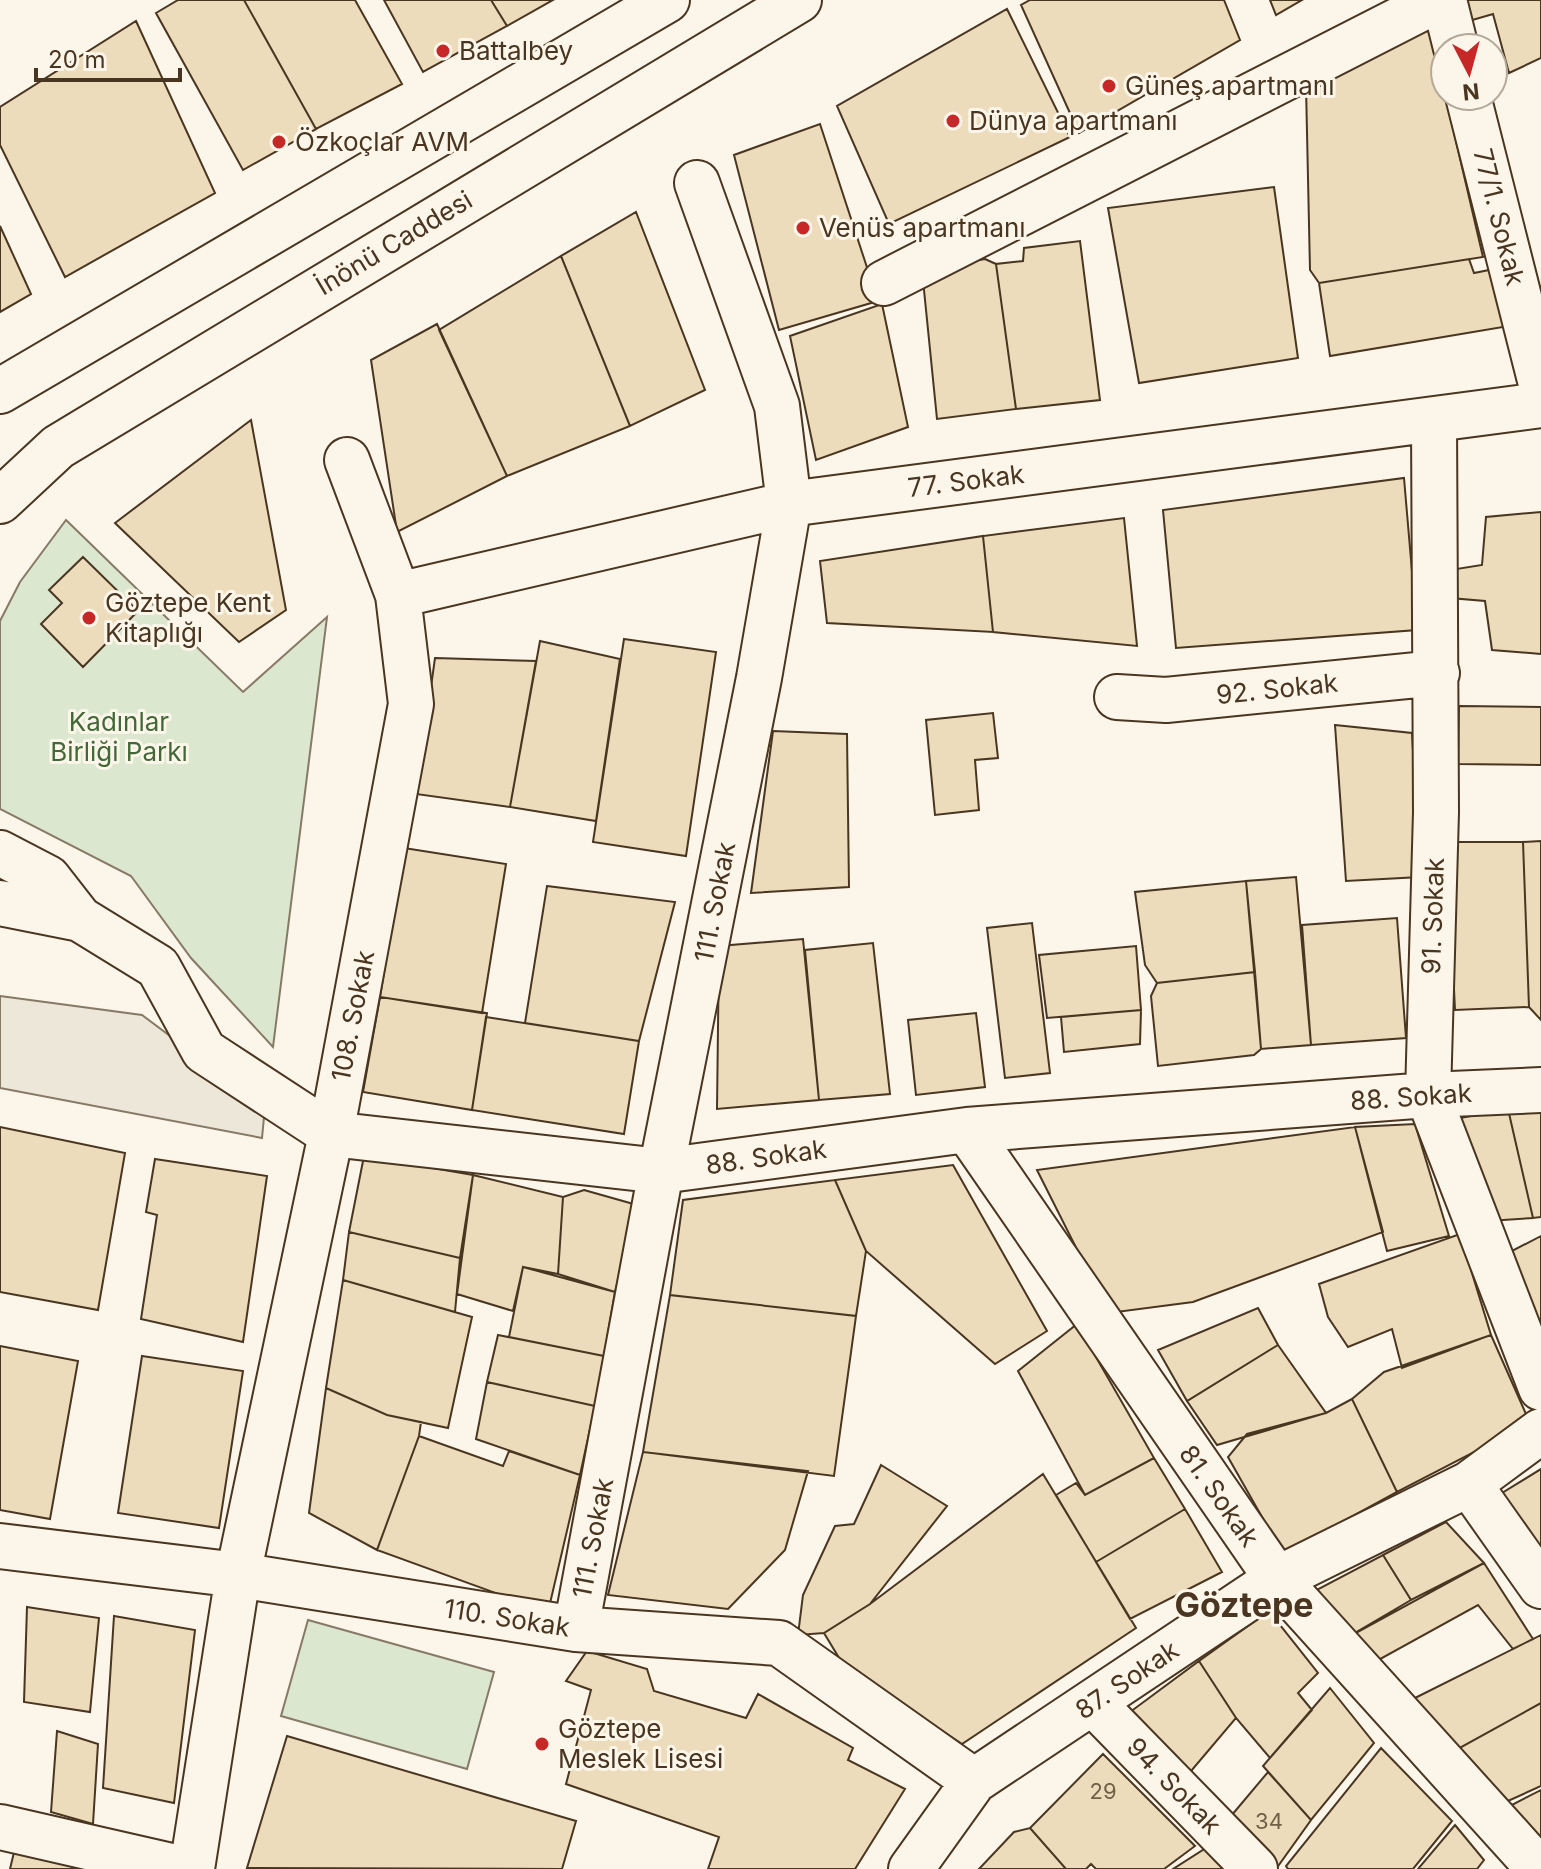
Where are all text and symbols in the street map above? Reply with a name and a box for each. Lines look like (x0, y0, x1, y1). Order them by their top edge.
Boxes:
scale bar (36, 32, 180, 82)
north arrow (1429, 32, 1509, 112)
place label: Battalbey (459, 35, 573, 66)
marker: Battalbey (434, 42, 452, 60)
text: 20 m (48, 45, 106, 74)
place label: Güneş apartmanı (1125, 70, 1334, 101)
marker: Güneş apartmanı (1100, 77, 1118, 95)
text: N (1461, 78, 1481, 106)
place label: Dünya apartmanı (969, 105, 1178, 136)
marker: Dünya apartmanı (944, 112, 962, 130)
place label: Özkoçlar AVM (295, 126, 469, 157)
marker: Özkoçlar AVM (270, 133, 288, 151)
street label: 77/1. Sokak (1467, 145, 1531, 289)
street label: İnönü Caddesi (310, 184, 477, 301)
place label: Venüs apartmanı (819, 212, 1026, 243)
marker: Venüs apartmanı (794, 219, 812, 237)
street label: 77. Sokak (906, 458, 1026, 503)
place label: Göztepe Kent Kitaplığı (105, 587, 271, 648)
marker: Göztepe Kent Kitaplığı (80, 609, 98, 627)
street label: 92. Sokak (1215, 667, 1339, 710)
park label: Kadınlar Birliği Parkı (50, 706, 188, 767)
street label: 111. Sokak (688, 839, 741, 965)
street label: 91. Sokak (1415, 857, 1450, 975)
street label: 108. Sokak (325, 948, 380, 1084)
street label: 88. Sokak (1349, 1077, 1473, 1116)
street label: 88. Sokak (703, 1133, 828, 1180)
street label: 81. Sokak (1173, 1439, 1266, 1552)
street label: 111. Sokak (566, 1475, 619, 1601)
district label: Göztepe (1174, 1584, 1314, 1625)
street label: 110. Sokak (442, 1592, 572, 1643)
street label: 87. Sokak (1069, 1634, 1184, 1725)
place label: Göztepe Meslek Lisesi (558, 1713, 723, 1774)
street label: 94. Sokak (1121, 1731, 1228, 1840)
marker: Göztepe Meslek Lisesi (533, 1735, 551, 1753)
house number: 29 (1089, 1778, 1117, 1804)
house number: 34 (1255, 1808, 1283, 1834)

